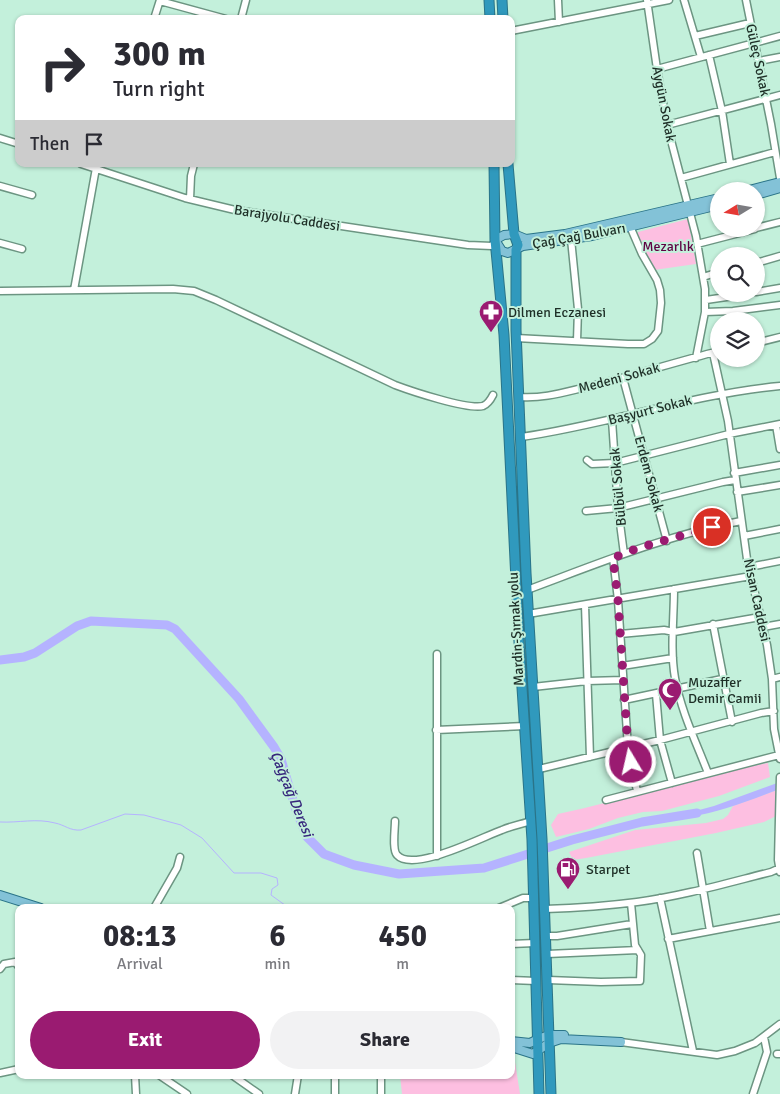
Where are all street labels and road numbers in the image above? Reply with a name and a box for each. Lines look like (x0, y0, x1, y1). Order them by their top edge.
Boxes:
street label: Güleç Sokak (742, 22, 774, 98)
street label: Aygün Sokak (648, 65, 680, 143)
street label: Barajyolu Caddesi (233, 201, 341, 235)
street label: Çağ Çağ Bulvarı (531, 219, 627, 253)
street label: Medeni Sokak (576, 359, 662, 397)
street label: Başyurt Sokak (606, 391, 694, 429)
street label: Erdem Sokak (631, 434, 667, 514)
street label: Bülbül Sokak (606, 447, 630, 527)
street label: Nisan Caddesi (740, 557, 774, 643)
street label: Mardin-Şırnak yolu (505, 572, 527, 686)

